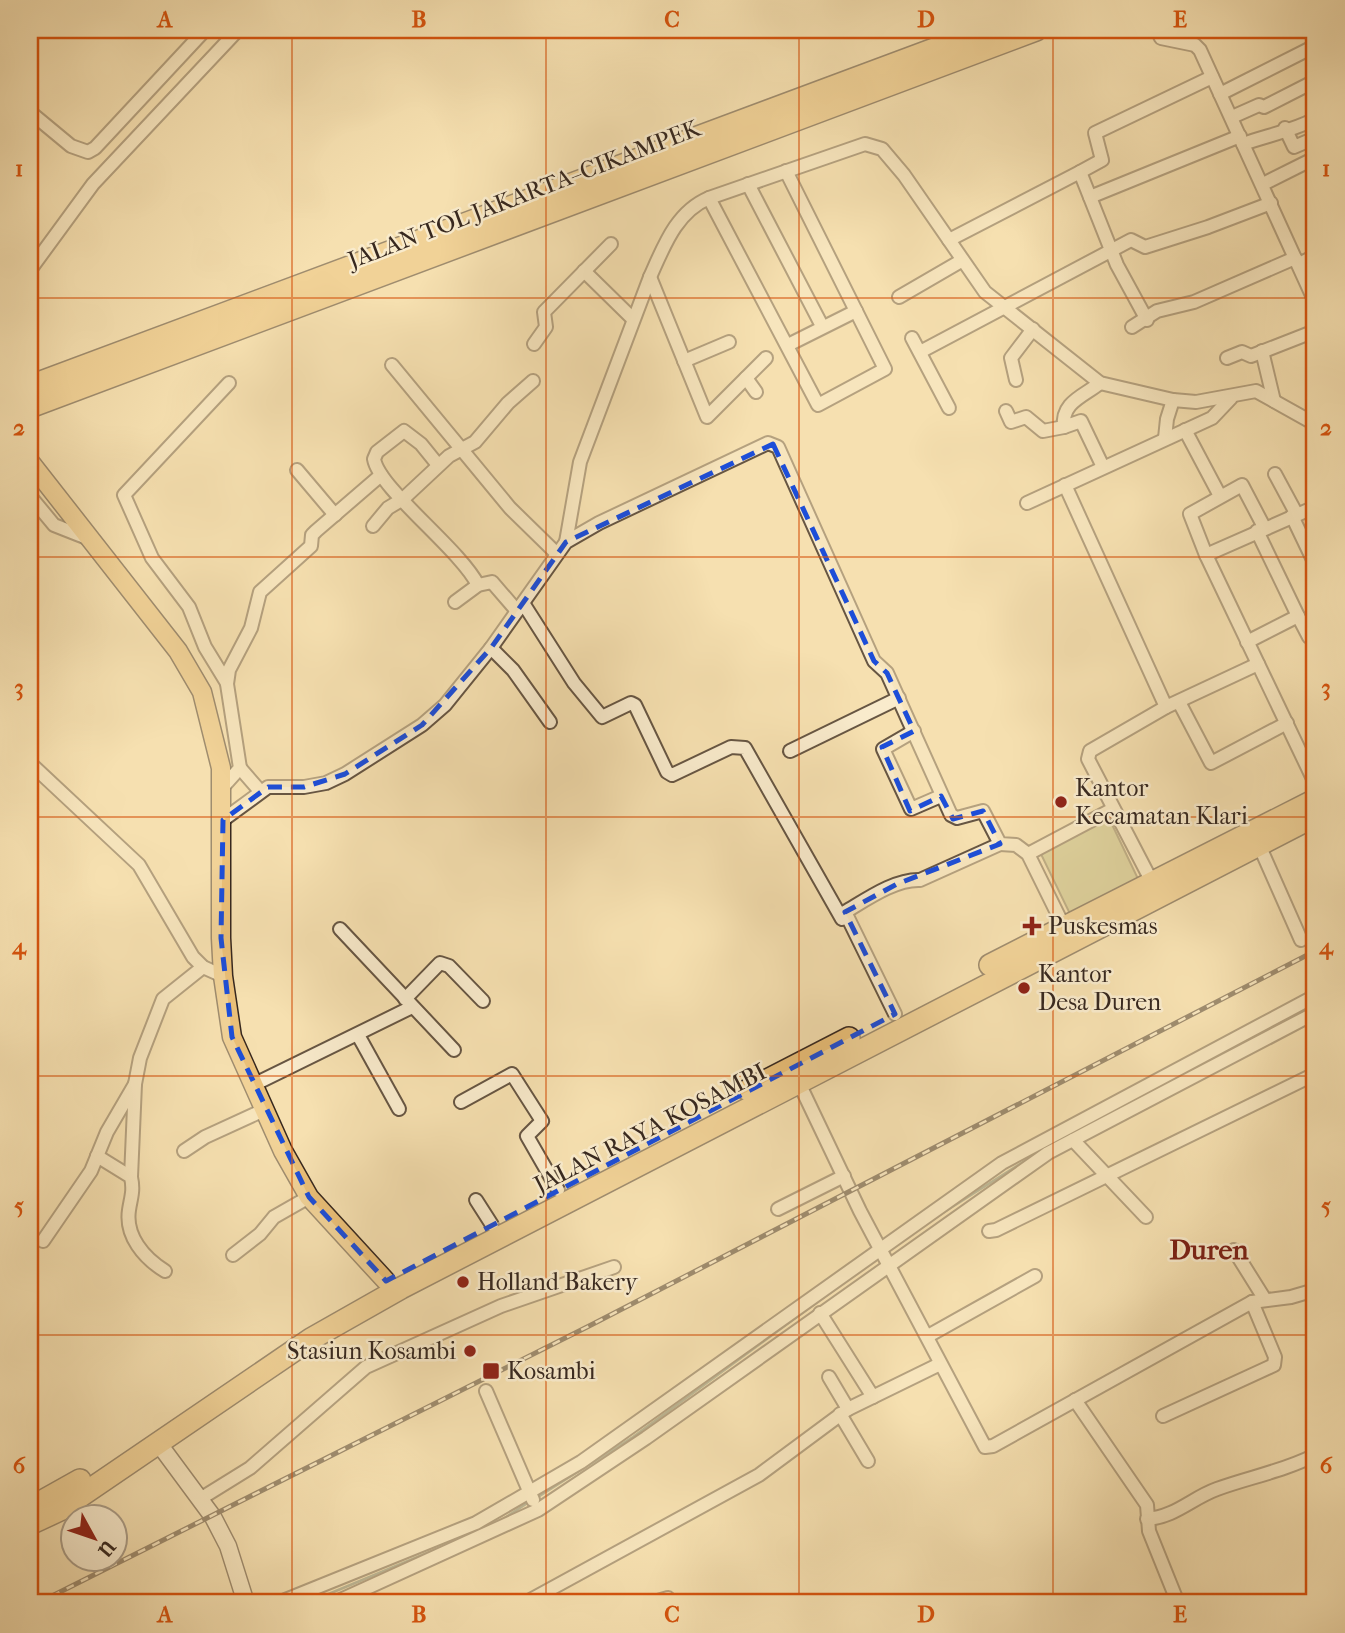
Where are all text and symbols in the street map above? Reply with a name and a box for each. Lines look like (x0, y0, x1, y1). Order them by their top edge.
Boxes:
text: A (156, 6, 174, 33)
text: B (412, 6, 427, 33)
text: C (664, 6, 680, 33)
text: D (917, 6, 935, 33)
text: E (1173, 6, 1187, 33)
street label: JALAN TOL JAKARTA–CIKAMPEK (342, 113, 706, 275)
text: 1 (15, 155, 23, 182)
text: 1 (1322, 155, 1330, 182)
text: 2 (13, 414, 25, 441)
text: 2 (1320, 414, 1332, 441)
text: 3 (14, 674, 24, 701)
text: 3 (1321, 674, 1331, 701)
place label: Kantor Kecamatan Klari (1075, 774, 1248, 830)
marker: Kantor Kecamatan Klari (1053, 794, 1069, 810)
place label: Puskesmas (1048, 912, 1158, 940)
marker: Puskesmas (1022, 916, 1042, 936)
text: 4 (11, 933, 27, 960)
text: 4 (1318, 933, 1334, 960)
place label: Kantor Desa Duren (1038, 960, 1161, 1016)
marker: Kantor Desa Duren (1016, 980, 1032, 996)
street label: JALAN RAYA KOSAMBI (527, 1057, 771, 1200)
text: 5 (14, 1192, 24, 1219)
text: 5 (1321, 1192, 1331, 1219)
district label: Duren (1169, 1233, 1249, 1266)
place label: Holland Bakery (477, 1268, 639, 1296)
marker: Holland Bakery (455, 1274, 471, 1290)
place label: Stasiun Kosambi (287, 1337, 456, 1365)
marker: Stasiun Kosambi (462, 1343, 478, 1359)
place label: Kosambi (507, 1357, 596, 1385)
marker: Kosambi (481, 1361, 501, 1381)
text: 6 (13, 1452, 26, 1479)
text: 6 (1320, 1452, 1333, 1479)
north arrow (60, 1504, 130, 1574)
text: U (93, 1535, 120, 1561)
text: A (156, 1601, 174, 1628)
text: B (412, 1601, 427, 1628)
text: C (664, 1601, 680, 1628)
text: D (917, 1601, 935, 1628)
text: E (1173, 1601, 1187, 1628)

